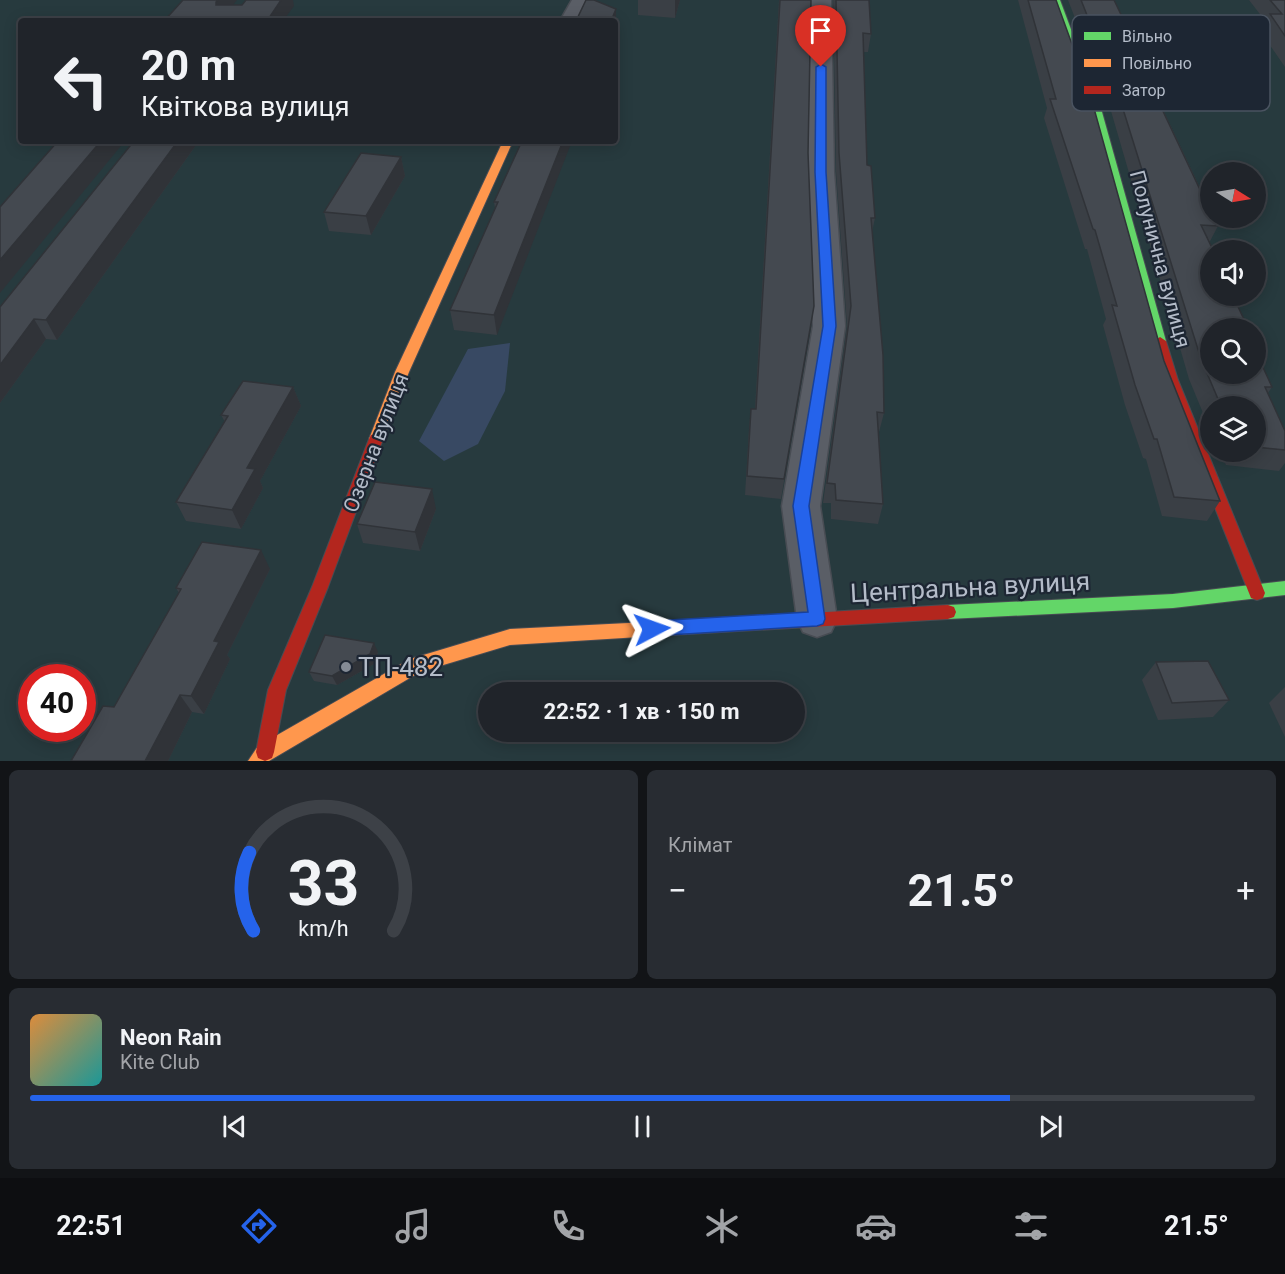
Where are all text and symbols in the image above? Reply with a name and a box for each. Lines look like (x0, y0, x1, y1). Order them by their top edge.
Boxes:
pin (795, 5, 846, 67)
icon: arrive (804, 14, 837, 47)
legend (1072, 15, 1270, 111)
text: Вільно (1122, 27, 1172, 46)
text: 20 m (141, 41, 236, 90)
icon: left (42, 42, 120, 120)
text: Повільно (1122, 54, 1192, 73)
text: Затор (1122, 81, 1166, 100)
text: Квіткова вулиця (141, 91, 350, 123)
north arrow (1200, 162, 1266, 228)
map controls (1200, 162, 1266, 462)
street label: Полунична вулиця (1125, 167, 1195, 351)
button: sound (1200, 240, 1266, 306)
button: search (1200, 318, 1266, 384)
street label: Озерна вулиця (339, 370, 413, 516)
button: layers (1200, 396, 1266, 462)
street label: Центральна вулиця (849, 566, 1091, 608)
position arrow (620, 597, 684, 661)
place label: ТП-482 (358, 652, 443, 682)
marker: ТП-482 (339, 660, 353, 674)
speed limit sign: 40 (18, 664, 96, 742)
text: 22:52 · 1 хв · 150 m (544, 699, 739, 724)
text: Клімат (668, 833, 732, 857)
text: 33 (288, 847, 359, 920)
text: 21.5° (908, 864, 1016, 917)
text: − (668, 871, 687, 910)
text: + (1236, 871, 1255, 910)
text: km/h (298, 917, 349, 942)
text: Neon Rain (120, 1025, 222, 1050)
text: Kite Club (120, 1050, 200, 1074)
icon: previous (218, 1110, 251, 1143)
icon: pause (626, 1110, 659, 1143)
icon: next (1034, 1110, 1067, 1143)
icon: directions (238, 1205, 280, 1247)
icon: music (392, 1205, 434, 1247)
icon: phone (547, 1205, 589, 1247)
icon: climate (701, 1205, 743, 1247)
icon: car (855, 1205, 897, 1247)
icon: filters (1010, 1205, 1052, 1247)
text: 22:51 (56, 1210, 126, 1242)
text: 21.5° (1164, 1210, 1229, 1242)

